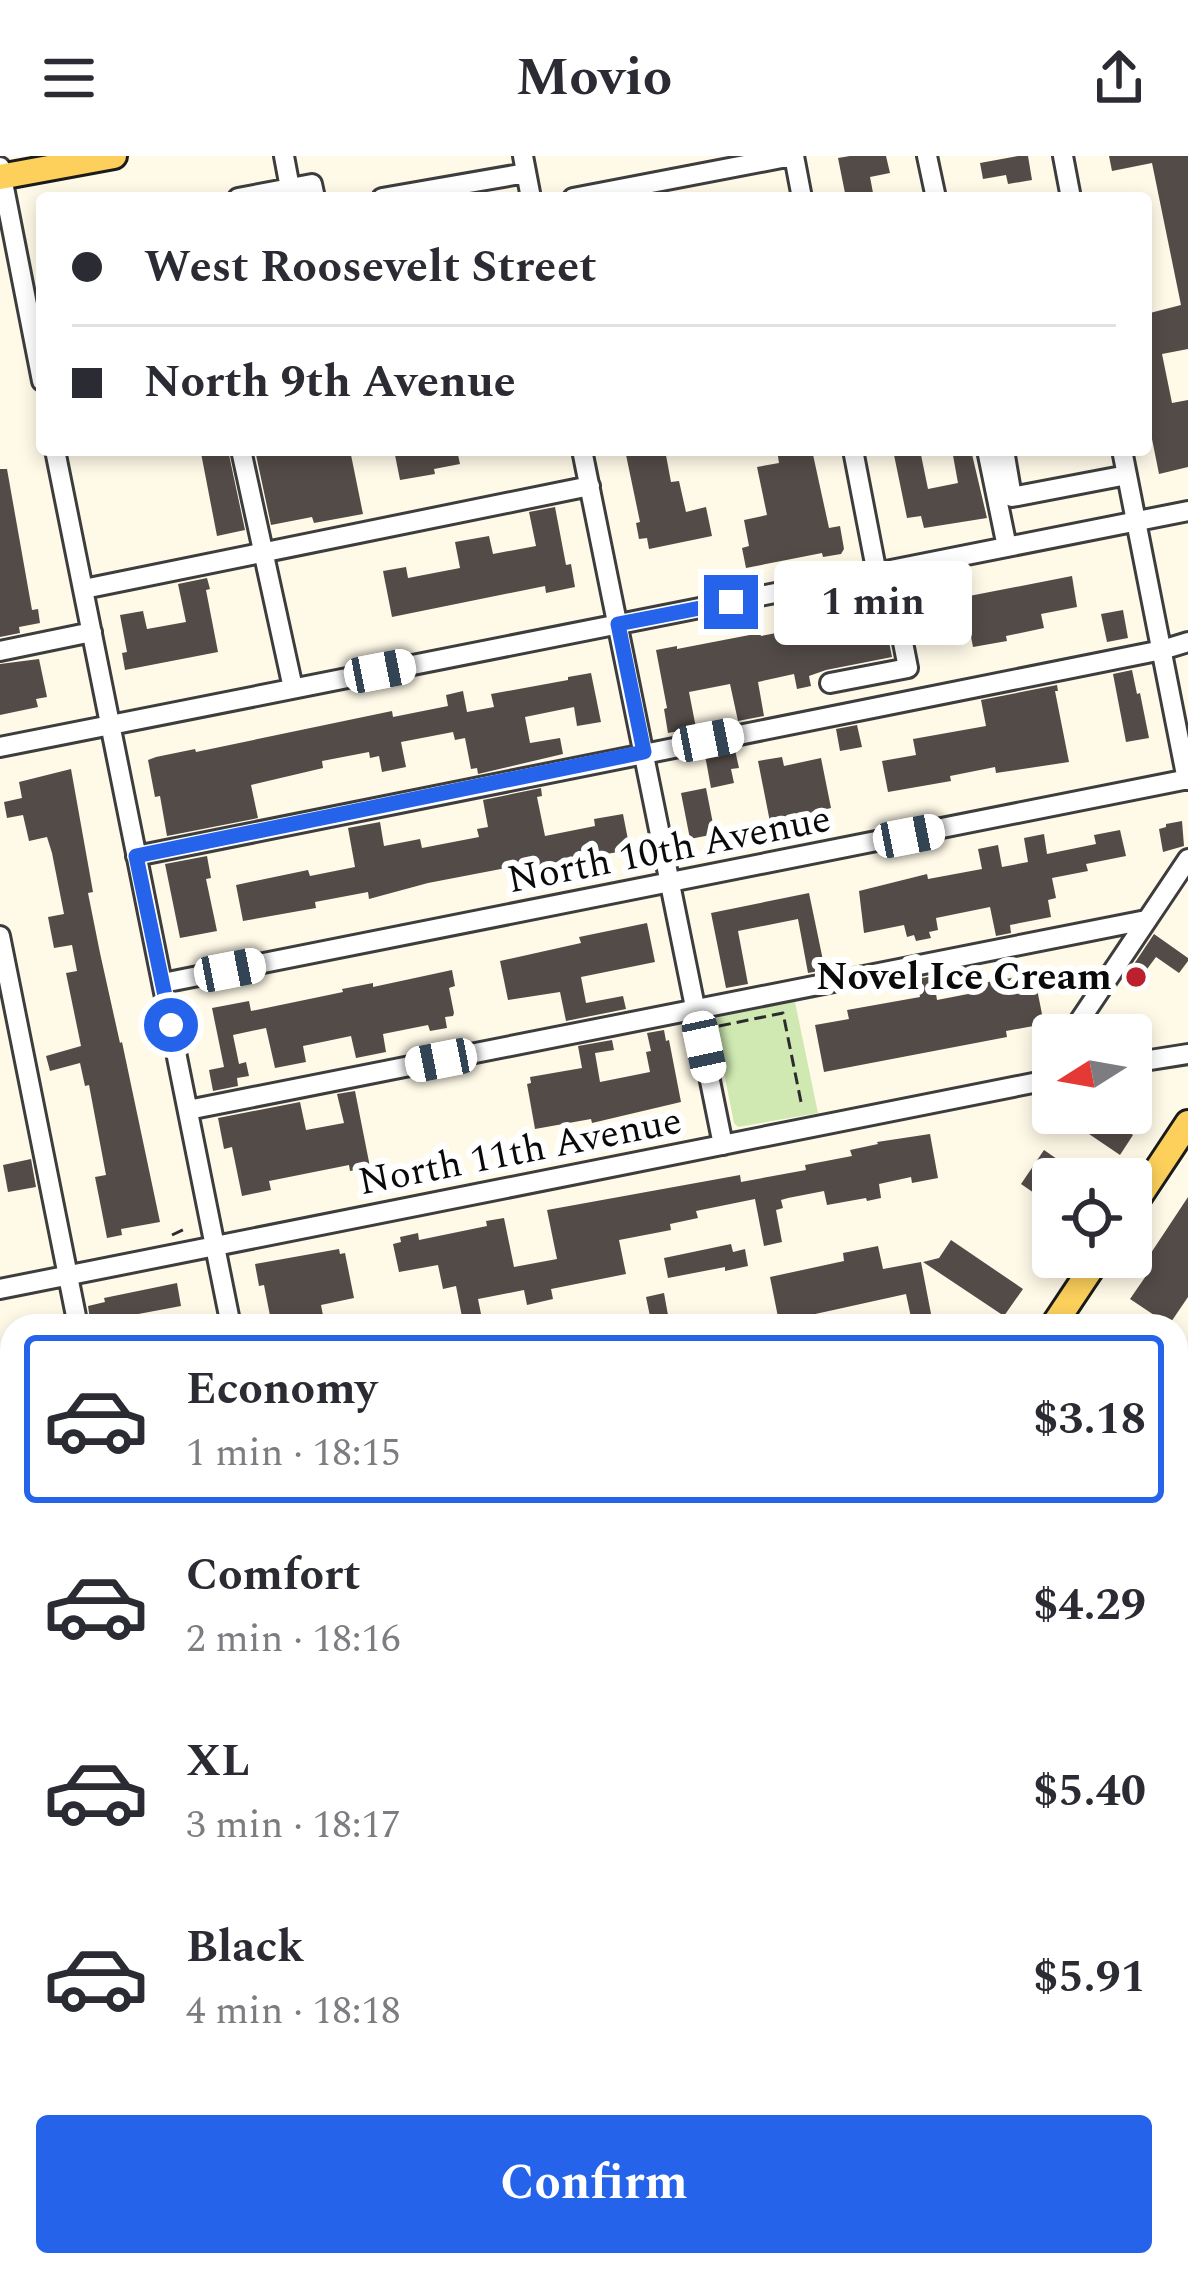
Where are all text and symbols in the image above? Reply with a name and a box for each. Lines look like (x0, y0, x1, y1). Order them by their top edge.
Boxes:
text: Movio (516, 37, 672, 119)
icon: menu (36, 45, 102, 111)
icon: share (1086, 45, 1152, 111)
text: West Roosevelt Street (144, 233, 597, 302)
text: North 9th Avenue (144, 348, 516, 417)
callout: 1 min (773, 560, 971, 644)
text: 1 min (821, 573, 925, 632)
route end (704, 575, 758, 629)
car (341, 646, 419, 696)
car (669, 715, 747, 765)
street label: North 10th Avenue (502, 790, 836, 910)
car (870, 811, 948, 861)
car (191, 945, 269, 995)
place label: Novel Ice Cream (816, 948, 1112, 1007)
marker: Novel Ice Cream (1123, 964, 1149, 990)
route start (144, 998, 198, 1052)
car (679, 1008, 729, 1086)
north arrow (1032, 1014, 1152, 1134)
map controls (1032, 1014, 1152, 1278)
car (402, 1035, 480, 1085)
street label: North 11th Avenue (353, 1092, 687, 1212)
button: locate (1032, 1158, 1152, 1278)
text: Economy (186, 1355, 377, 1424)
icon: car (42, 1365, 150, 1473)
text: $3.18 (1033, 1385, 1146, 1454)
text: 1 min · 18:15 (186, 1424, 401, 1483)
text: Comfort (186, 1541, 361, 1610)
icon: car (42, 1551, 150, 1659)
text: $4.29 (1033, 1571, 1146, 1640)
text: 2 min · 18:16 (186, 1610, 401, 1669)
text: XL (186, 1727, 250, 1796)
icon: car (42, 1737, 150, 1845)
text: $5.40 (1033, 1757, 1146, 1826)
text: 3 min · 18:17 (186, 1796, 401, 1855)
text: Black (186, 1913, 304, 1982)
icon: car (42, 1923, 150, 2031)
text: $5.91 (1033, 1943, 1146, 2012)
text: 4 min · 18:18 (186, 1982, 401, 2041)
button: Confirm (36, 2115, 1152, 2253)

